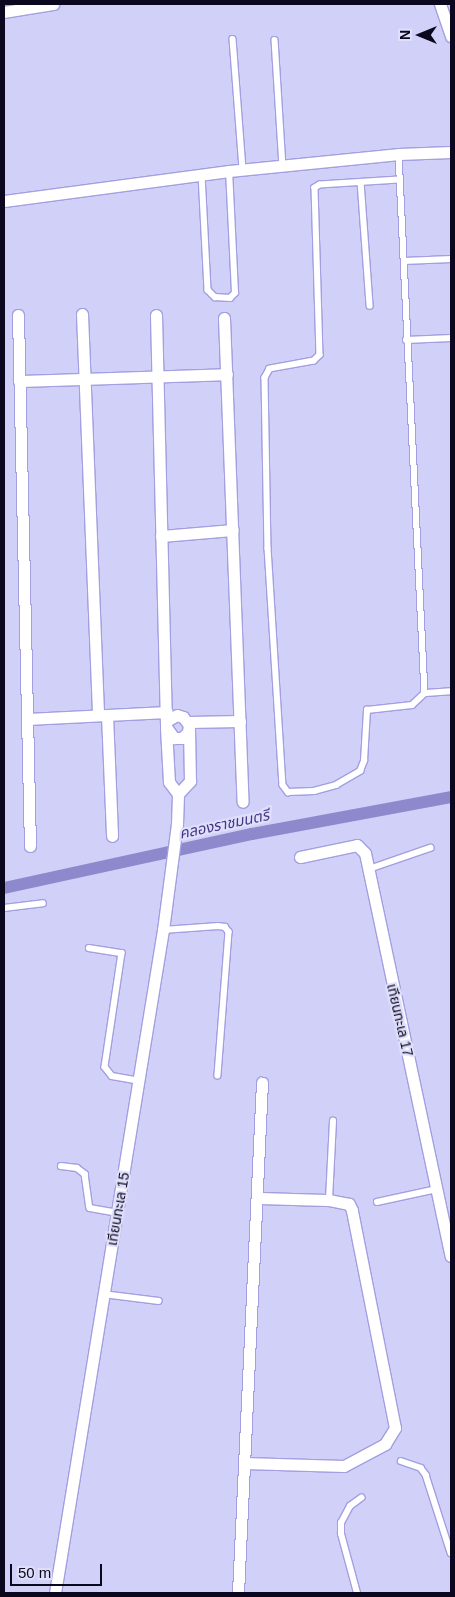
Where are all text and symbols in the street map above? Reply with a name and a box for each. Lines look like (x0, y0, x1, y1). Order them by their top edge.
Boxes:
north arrow (395, 10, 445, 60)
text: N (397, 30, 413, 40)
water label: คลองราชมนตรี (177, 806, 271, 842)
street label: เทียนทะเล 17 (383, 982, 417, 1058)
street label: เทียนทะเล 15 (103, 1171, 133, 1247)
scale bar (12, 1554, 105, 1586)
text: 50 m (18, 1564, 51, 1581)

